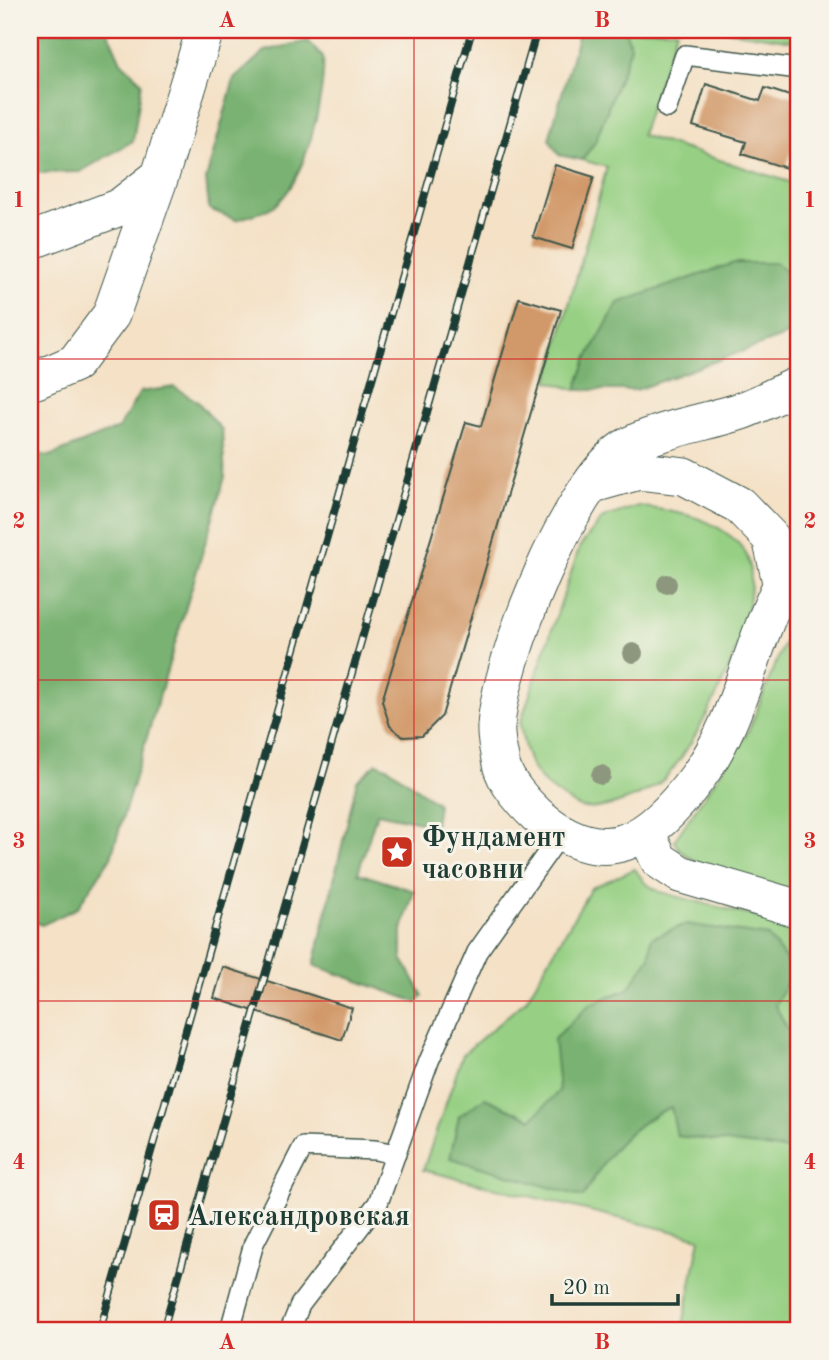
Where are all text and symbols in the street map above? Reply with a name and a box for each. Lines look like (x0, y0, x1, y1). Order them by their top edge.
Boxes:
text: A (218, 9, 236, 32)
text: B (594, 9, 610, 32)
text: 1 (12, 189, 26, 212)
text: 1 (803, 189, 817, 212)
text: 2 (12, 510, 26, 533)
text: 2 (803, 510, 817, 533)
place label: Фундамент часовни (422, 825, 566, 885)
text: 3 (12, 830, 26, 853)
text: 3 (803, 830, 817, 853)
place icon: Фундамент часовни (378, 833, 416, 871)
text: 4 (12, 1151, 26, 1174)
text: 4 (803, 1151, 817, 1174)
station icon: Александровская (145, 1196, 183, 1234)
place label: Александровская (188, 1204, 410, 1232)
scale bar (552, 1262, 678, 1306)
text: 20 m (563, 1278, 610, 1299)
text: A (218, 1331, 236, 1354)
text: B (594, 1331, 610, 1354)

